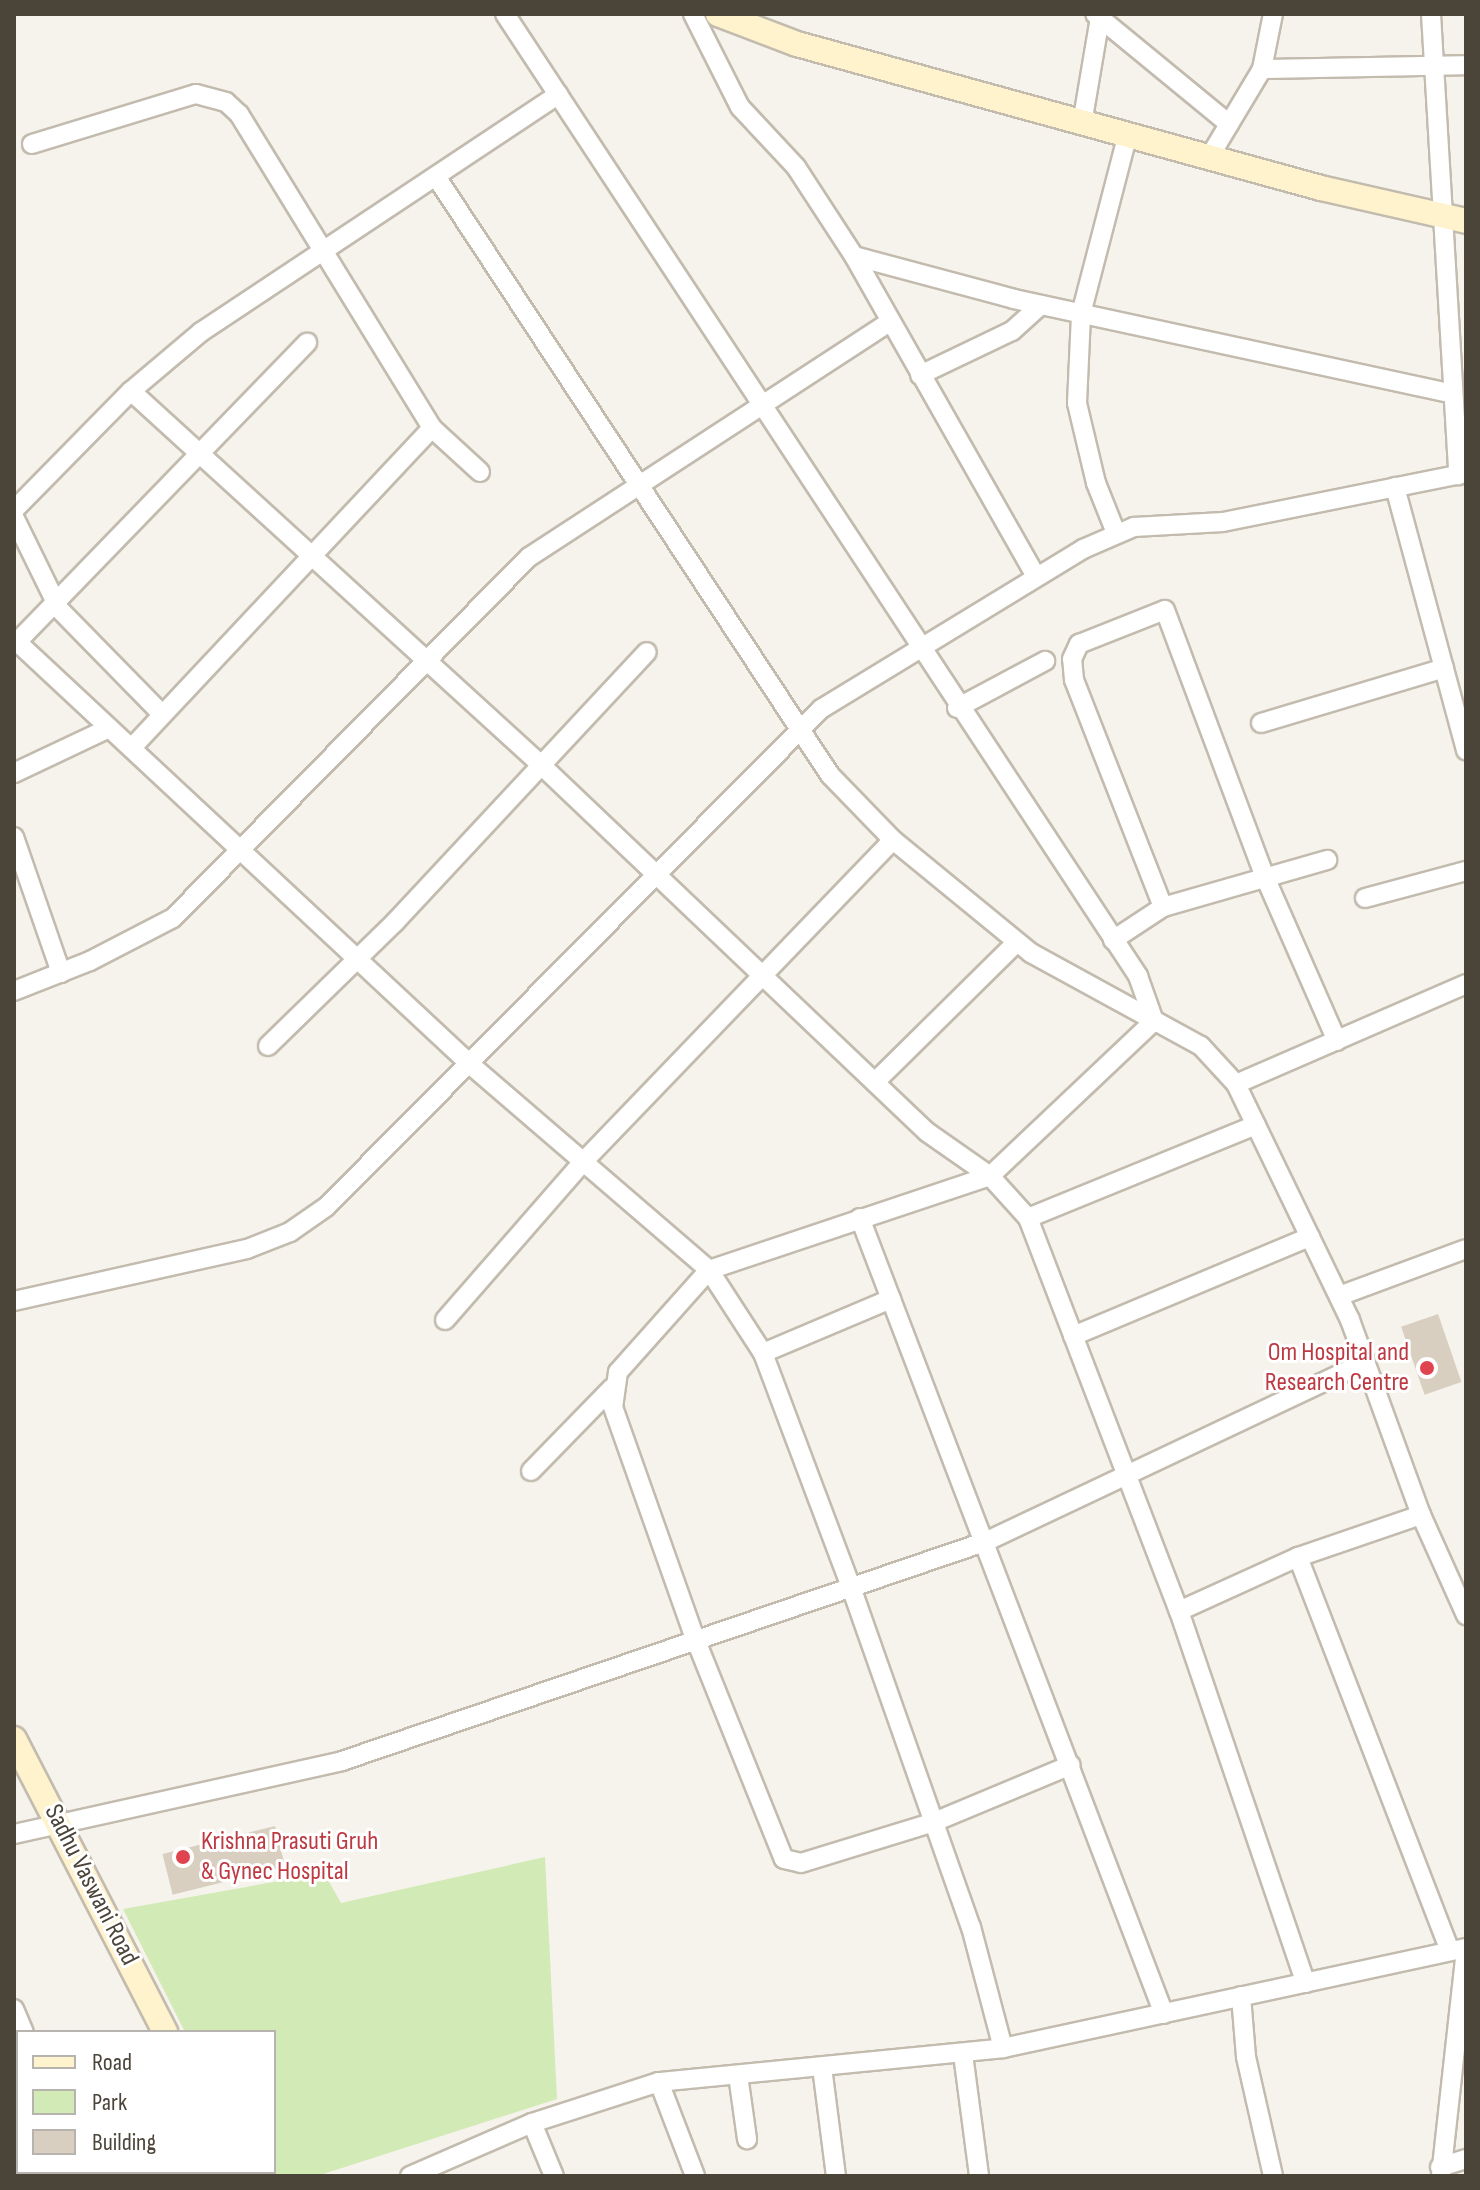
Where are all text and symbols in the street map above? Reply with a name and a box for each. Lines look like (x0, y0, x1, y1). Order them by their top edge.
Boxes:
place label: Om Hospital and Research Centre (1265, 1337, 1409, 1398)
marker: Om Hospital and Research Centre (1416, 1357, 1438, 1379)
street label: Sadhu Vaswani Road (37, 1799, 145, 1971)
place label: Krishna Prasuti Gruh & Gynec Hospital (201, 1826, 378, 1888)
marker: Krishna Prasuti Gruh & Gynec Hospital (172, 1846, 194, 1868)
legend (16, 2030, 276, 2174)
text: Road (92, 2048, 132, 2077)
text: Park (92, 2088, 127, 2117)
text: Building (92, 2128, 156, 2157)

